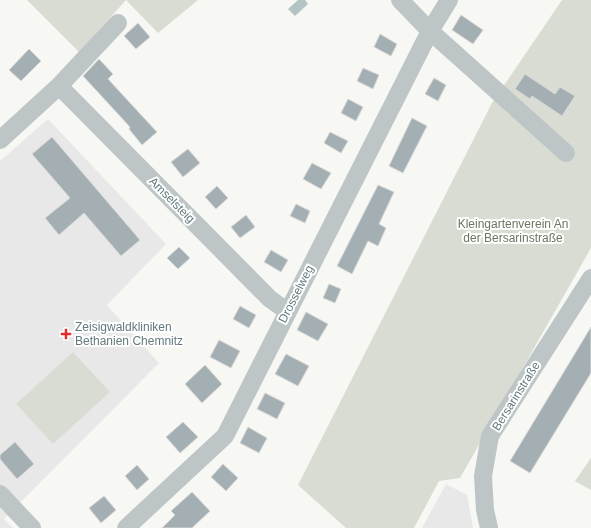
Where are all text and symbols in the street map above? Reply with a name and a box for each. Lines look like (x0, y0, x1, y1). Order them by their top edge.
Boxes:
street label: Amselsteig (146, 174, 198, 226)
park label: Kleingartenverein An der Bersarinstraße (458, 217, 568, 245)
street label: Drosselweg (276, 263, 316, 325)
place label: Zeisigwaldkliniken Bethanien Chemnitz (75, 320, 183, 348)
marker: Zeisigwaldkliniken Bethanien Chemnitz (60, 328, 72, 340)
street label: Bersarinstraße (489, 359, 543, 433)

